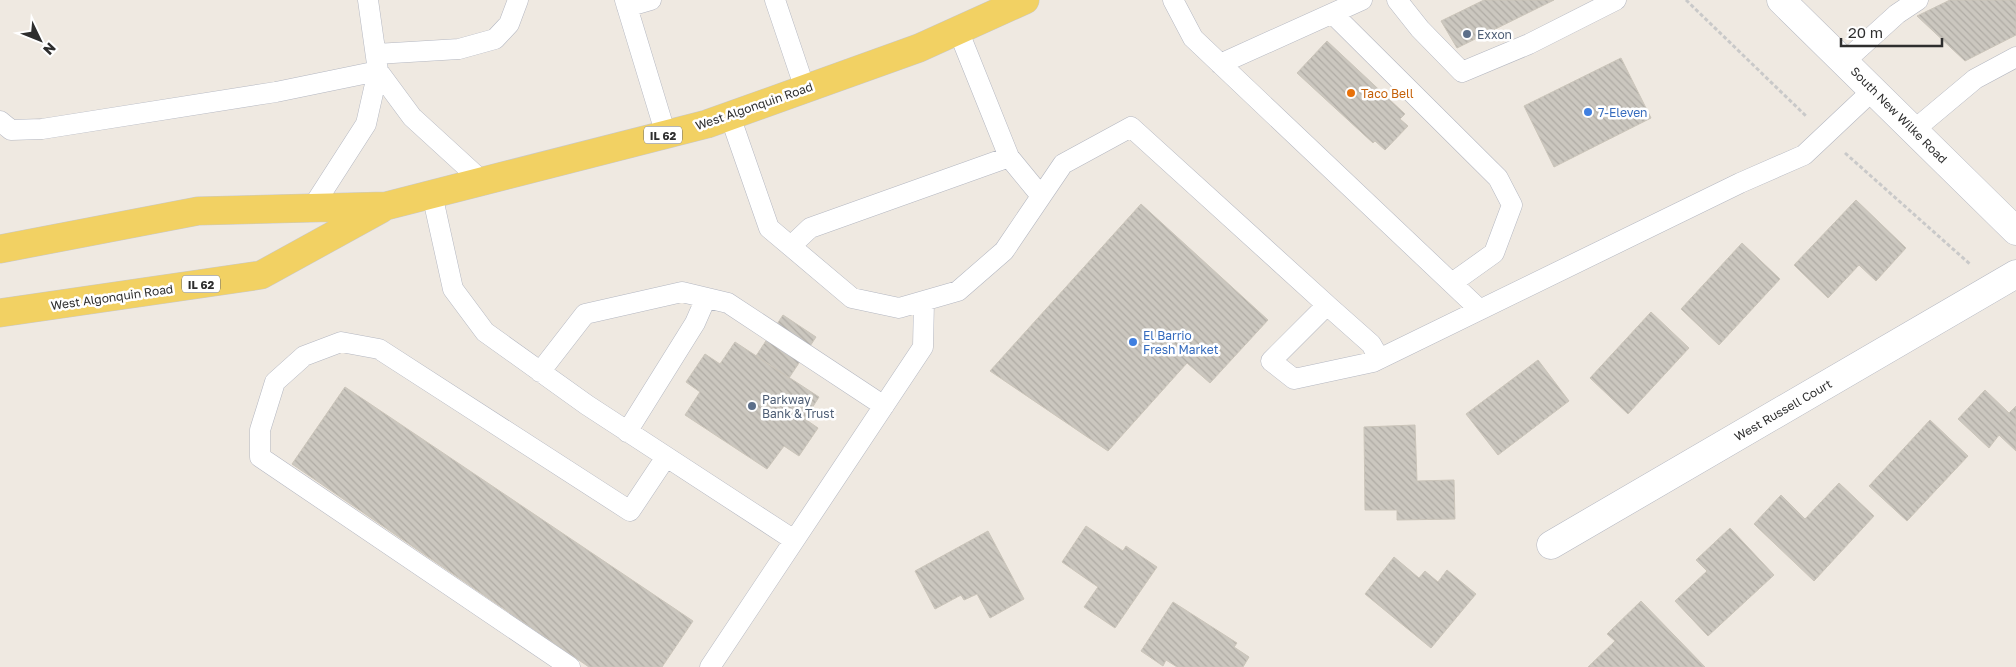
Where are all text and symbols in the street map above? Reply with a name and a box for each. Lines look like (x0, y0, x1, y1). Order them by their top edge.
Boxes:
north arrow (15, 15, 65, 65)
scale bar (1841, 15, 1942, 47)
text: 20 m (1848, 23, 1883, 41)
place label: Exxon (1477, 27, 1512, 42)
marker: Exxon (1461, 28, 1473, 40)
text: N (40, 40, 60, 59)
street label: South New Wilke Road (1848, 64, 1950, 166)
street label: West Algonquin Road (693, 79, 815, 133)
place label: Taco Bell (1361, 86, 1414, 101)
marker: Taco Bell (1345, 87, 1357, 99)
place label: 7-Eleven (1598, 105, 1648, 120)
marker: 7-Eleven (1582, 106, 1594, 118)
road number: IL 62 (644, 126, 682, 144)
road number: IL 62 (182, 276, 220, 292)
street label: West Algonquin Road (50, 281, 174, 313)
place label: El Barrio Fresh Market (1143, 328, 1219, 357)
marker: El Barrio Fresh Market (1127, 336, 1139, 348)
street label: West Russell Court (1732, 376, 1835, 444)
place label: Parkway Bank & Trust (762, 392, 835, 421)
marker: Parkway Bank & Trust (746, 400, 758, 412)

